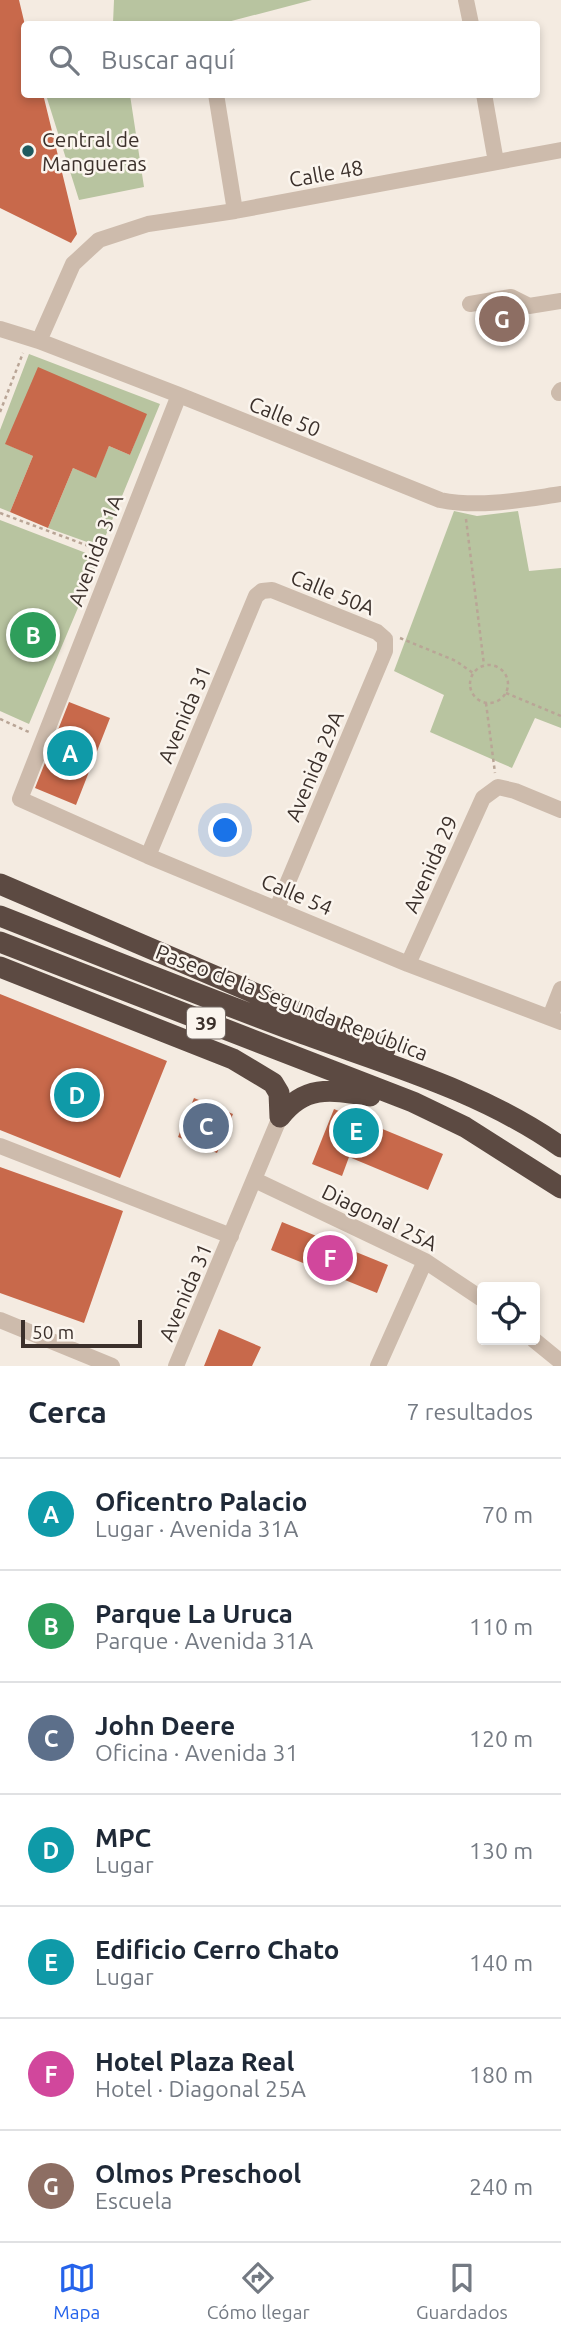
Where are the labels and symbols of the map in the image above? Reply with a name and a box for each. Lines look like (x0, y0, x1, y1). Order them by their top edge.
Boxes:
place label: Central de Mangueras (42, 127, 147, 175)
marker: Central de Mangueras (20, 143, 36, 159)
street label: Calle 48 (287, 155, 365, 191)
pin: G (479, 293, 525, 345)
street label: Calle 50 (246, 391, 324, 441)
street label: Avenida 31A (63, 491, 127, 609)
street label: Calle 50A (288, 564, 379, 620)
pin: B (10, 609, 56, 661)
street label: Avenida 31 (153, 662, 215, 766)
street label: Avenida 29A (280, 707, 348, 825)
pin: A (47, 727, 93, 779)
street label: Avenida 29 (398, 812, 462, 916)
your location (208, 813, 242, 847)
street label: Calle 54 (258, 868, 336, 920)
street label: Paseo de la Segunda República (152, 939, 432, 1065)
road number: 39 (187, 1007, 225, 1038)
pin: D (54, 1069, 100, 1121)
pin: C (183, 1100, 229, 1152)
pin: E (333, 1105, 379, 1157)
street label: Diagonal 25A (318, 1179, 442, 1255)
pin: F (307, 1232, 353, 1284)
street label: Avenida 31 (154, 1240, 216, 1344)
scale bar (21, 1317, 142, 1349)

